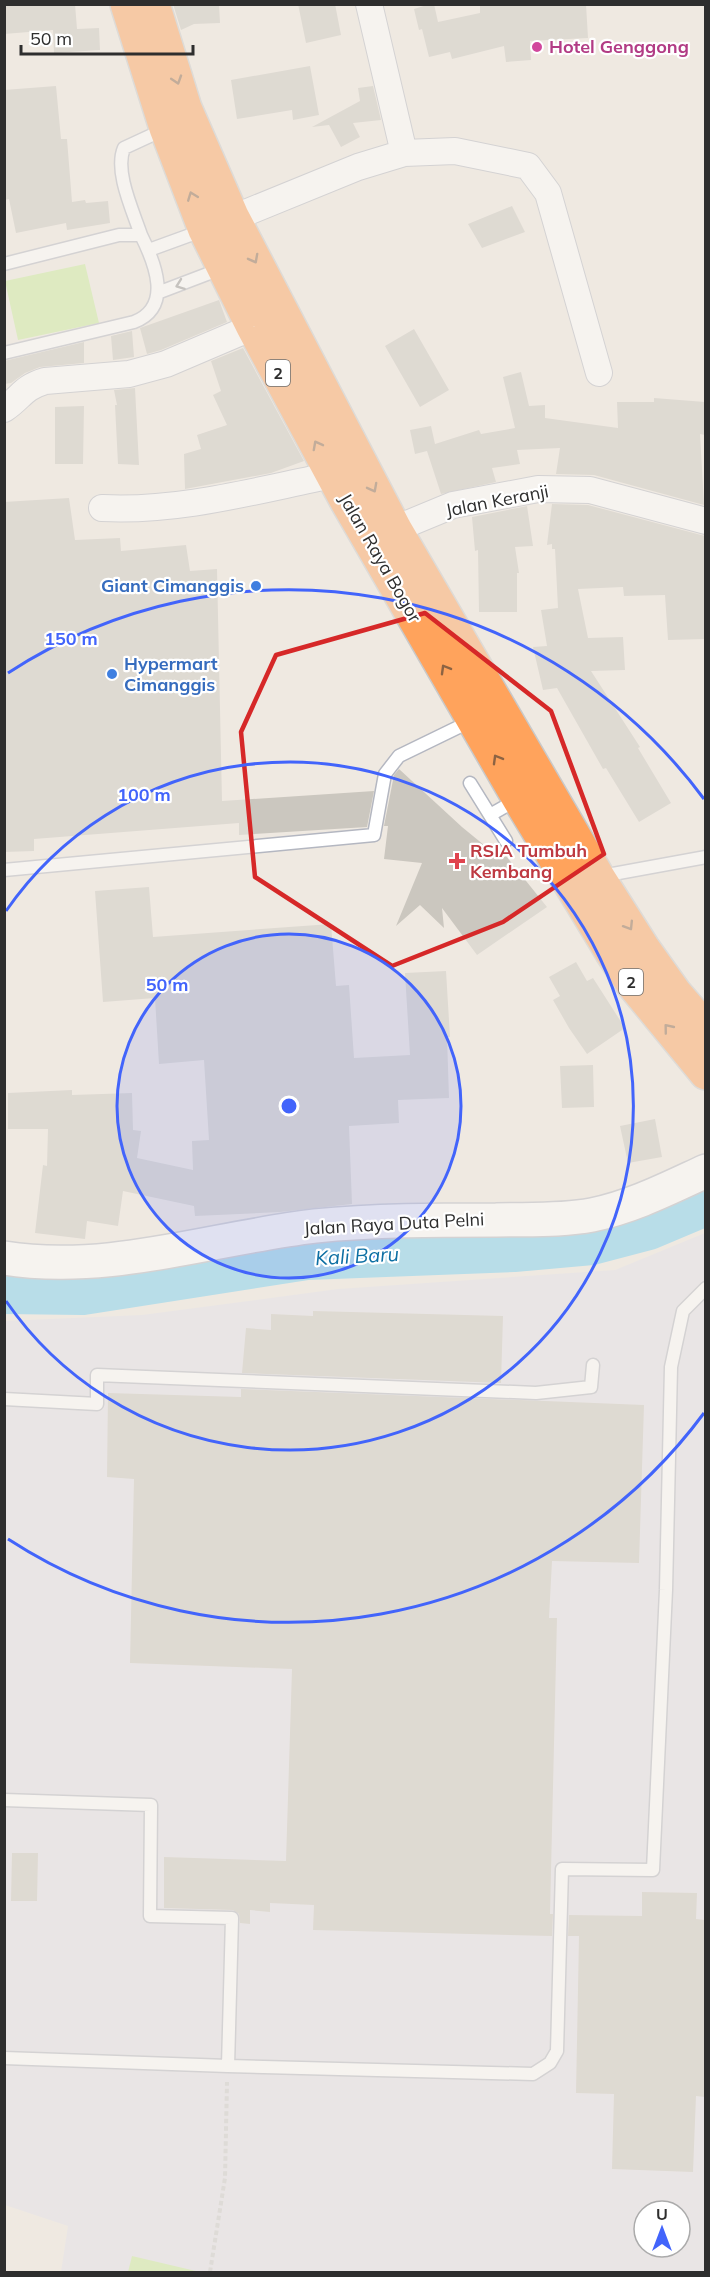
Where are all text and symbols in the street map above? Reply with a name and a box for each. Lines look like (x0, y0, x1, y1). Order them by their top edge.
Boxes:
scale bar (21, 18, 194, 56)
text: 50 m (30, 27, 72, 50)
place label: Hotel Genggong (549, 35, 689, 58)
marker: Hotel Genggong (530, 40, 544, 54)
one-way arrow (169, 74, 182, 85)
one-way arrow (187, 191, 199, 202)
one-way arrow (247, 253, 258, 263)
one-way arrow (175, 277, 186, 290)
road number: 2 (266, 360, 290, 386)
one-way arrow (313, 441, 324, 451)
street label: Jalan Keranji (443, 479, 550, 522)
one-way arrow (366, 481, 377, 492)
street label: Jalan Raya Bogor (334, 489, 427, 627)
place label: Giant Cimanggis (101, 574, 244, 597)
marker: Giant Cimanggis (249, 579, 263, 593)
text: 150 m (44, 627, 98, 650)
place label: Hypermart Cimanggis (124, 652, 218, 696)
one-way arrow (440, 665, 452, 675)
marker: Hypermart Cimanggis (105, 667, 119, 681)
one-way arrow (492, 755, 504, 765)
text: 100 m (117, 783, 171, 806)
place label: RSIA Tumbuh Kembang (470, 839, 587, 883)
marker: RSIA Tumbuh Kembang (448, 852, 466, 870)
one-way arrow (621, 920, 633, 930)
road number: 2 (619, 969, 643, 995)
text: 50 m (146, 973, 188, 996)
one-way arrow (664, 1024, 675, 1035)
centre of rings (279, 1096, 299, 1116)
street label: Jalan Raya Duta Pelni (303, 1207, 485, 1240)
water label: Kali Baru (314, 1241, 399, 1270)
north arrow (632, 2199, 692, 2259)
text: U (656, 2204, 668, 2224)

